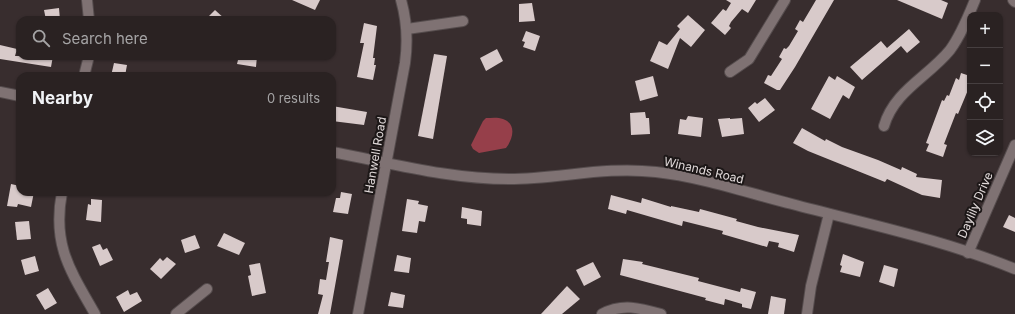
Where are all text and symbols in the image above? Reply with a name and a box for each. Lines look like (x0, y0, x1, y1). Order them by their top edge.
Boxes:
map controls (967, 12, 1003, 156)
button: + (967, 12, 1003, 48)
search box (16, 16, 336, 60)
icon: search (30, 27, 52, 49)
text: Search here (62, 29, 148, 48)
button: − (967, 48, 1003, 84)
button: locate (967, 84, 1003, 120)
text: Nearby (32, 88, 93, 108)
text: 0 results (267, 90, 320, 106)
street label: Hanwell Road (361, 116, 389, 194)
button: layers (967, 120, 1003, 156)
street label: Winands Road (663, 154, 745, 186)
street label: Daylily Drive (954, 170, 996, 240)

